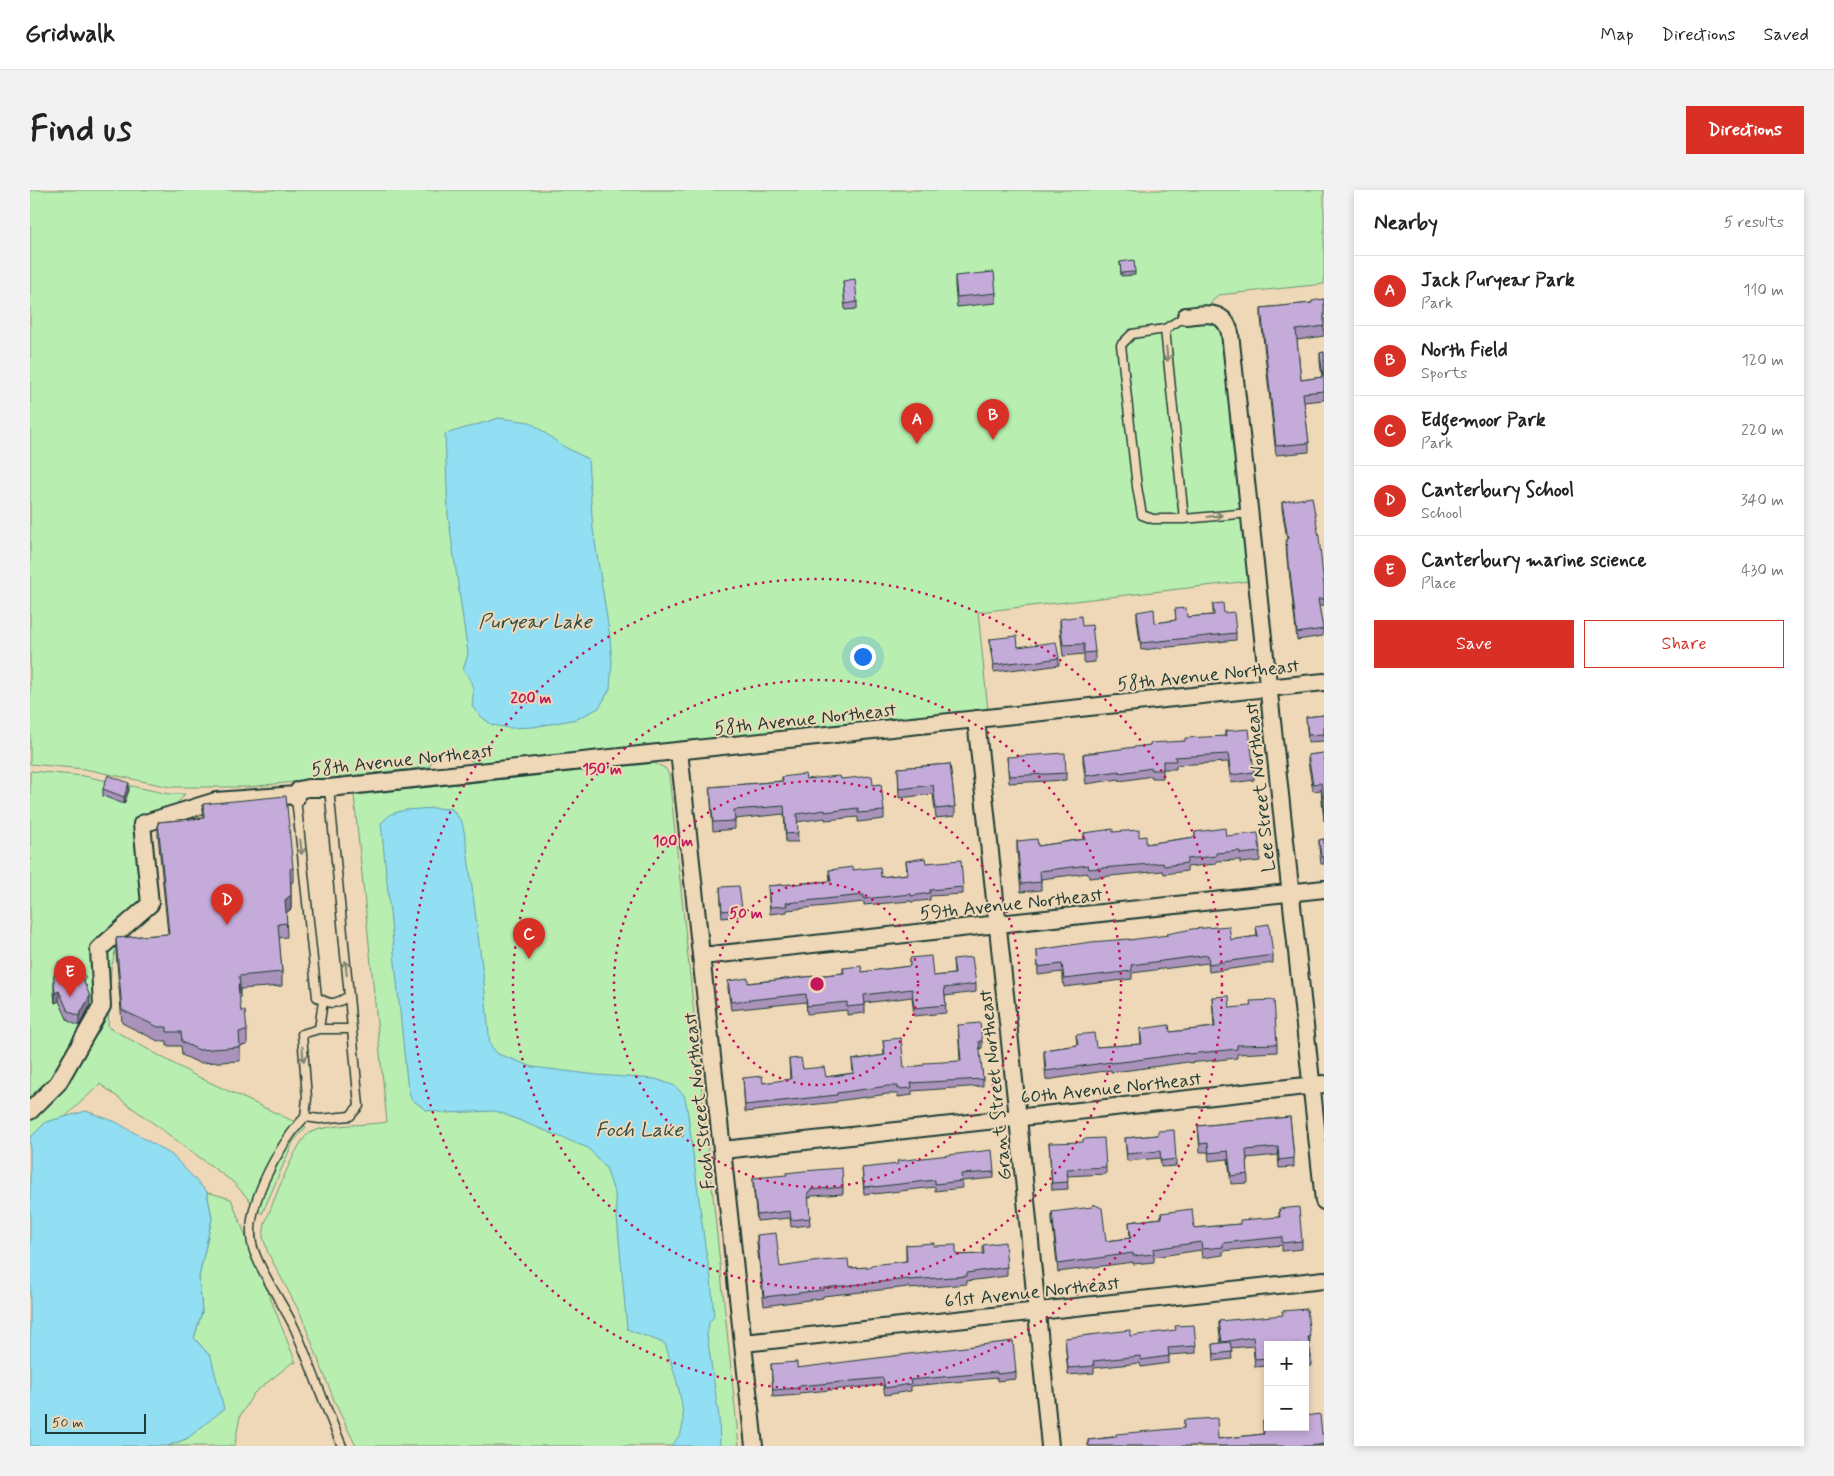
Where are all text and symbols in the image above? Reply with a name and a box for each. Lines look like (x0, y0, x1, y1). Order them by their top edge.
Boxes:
text: Gridwalk (25, 19, 115, 50)
text: Map (1601, 23, 1634, 47)
text: Directions (1662, 23, 1736, 47)
text: Saved (1764, 23, 1809, 47)
button: Directions (1686, 106, 1804, 154)
text: Find us (30, 107, 132, 153)
text: Nearby (1374, 209, 1438, 237)
text: 5 results (1724, 212, 1784, 233)
text: Jack Puryear Park (1421, 268, 1574, 293)
text: A (1385, 280, 1395, 301)
text: 110 m (1743, 280, 1784, 301)
text: Park (1421, 293, 1453, 314)
text: North Field (1421, 338, 1508, 363)
one-way arrow (1163, 345, 1172, 361)
text: B (1385, 350, 1395, 371)
text: 120 m (1742, 350, 1784, 371)
text: Sports (1421, 363, 1467, 384)
pin: B (977, 399, 1009, 440)
pin: A (901, 403, 933, 444)
text: Edgemoor Park (1421, 408, 1546, 433)
text: C (1384, 420, 1396, 441)
text: 220 m (1741, 420, 1784, 441)
text: Park (1421, 433, 1453, 454)
text: Canterbury School (1421, 478, 1574, 503)
text: D (1384, 490, 1396, 511)
text: 340 m (1740, 490, 1784, 511)
text: School (1421, 503, 1462, 524)
one-way arrow (1206, 511, 1222, 521)
text: Canterbury marine science (1421, 548, 1646, 573)
text: E (1385, 560, 1395, 581)
text: 430 m (1741, 560, 1784, 581)
text: Place (1421, 573, 1456, 594)
water label: Puryear Lake (478, 609, 593, 636)
button: Save (1374, 620, 1574, 668)
button: Share (1584, 620, 1784, 668)
your location (850, 644, 876, 670)
street label: 58th Avenue Northeast (1116, 653, 1301, 697)
text: 200 m (511, 689, 552, 709)
street label: 58th Avenue Northeast (713, 697, 898, 741)
street label: Lee Street Northeast (1239, 701, 1282, 873)
street label: 58th Avenue Northeast (310, 738, 495, 782)
text: 150 m (582, 760, 622, 780)
text: 100 m (653, 832, 693, 852)
one-way arrow (296, 838, 306, 854)
street label: 59th Avenue Northeast (918, 882, 1104, 927)
pin: D (211, 884, 243, 925)
text: 50 m (729, 904, 763, 924)
pin: C (513, 918, 545, 959)
pin: E (54, 956, 86, 997)
one-way arrow (342, 960, 351, 976)
centre of rings (808, 975, 826, 993)
street label: Grant Street Northeast (973, 988, 1018, 1182)
street label: Foch Street Northeast (678, 1011, 721, 1191)
one-way arrow (299, 1045, 308, 1061)
street label: 60th Avenue Northeast (1019, 1067, 1203, 1110)
water label: Foch Lake (595, 1117, 684, 1144)
street label: 61st Avenue Northeast (943, 1271, 1121, 1314)
map controls (1264, 1341, 1309, 1431)
button: + (1264, 1341, 1309, 1386)
button: − (1264, 1386, 1309, 1431)
scale bar (45, 1411, 146, 1434)
text: 50 m (52, 1414, 83, 1432)

